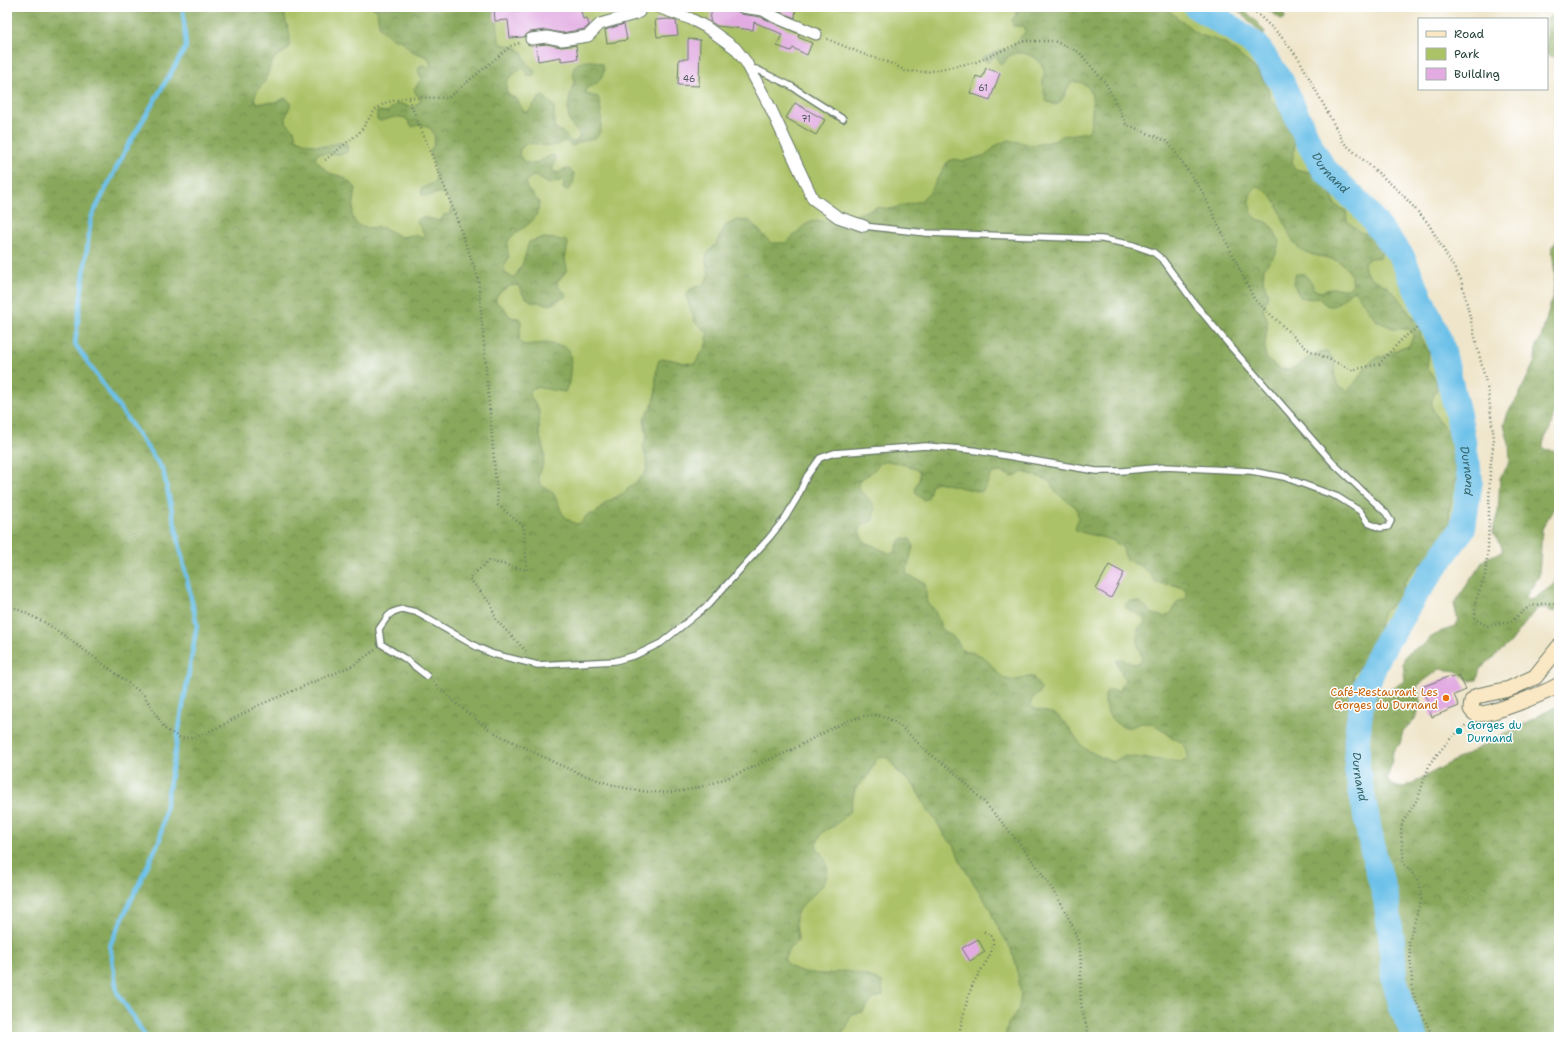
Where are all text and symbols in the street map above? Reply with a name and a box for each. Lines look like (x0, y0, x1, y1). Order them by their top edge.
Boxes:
legend (1418, 18, 1548, 90)
text: Road (1454, 26, 1485, 42)
text: Park (1454, 46, 1480, 62)
text: Building (1454, 66, 1500, 82)
house number: 46 (683, 73, 695, 85)
house number: 61 (978, 82, 988, 94)
house number: 71 (801, 113, 811, 125)
water label: Durnand (1308, 149, 1353, 197)
water label: Durnand (1456, 445, 1478, 497)
place label: Café-Restaurant Les Gorges du Durnand (1331, 685, 1438, 713)
marker: Café-Restaurant Les Gorges du Durnand (1441, 693, 1451, 703)
place label: Gorges du Durnand (1467, 718, 1522, 746)
marker: Gorges du Durnand (1454, 726, 1464, 736)
water label: Durnand (1349, 752, 1371, 803)

